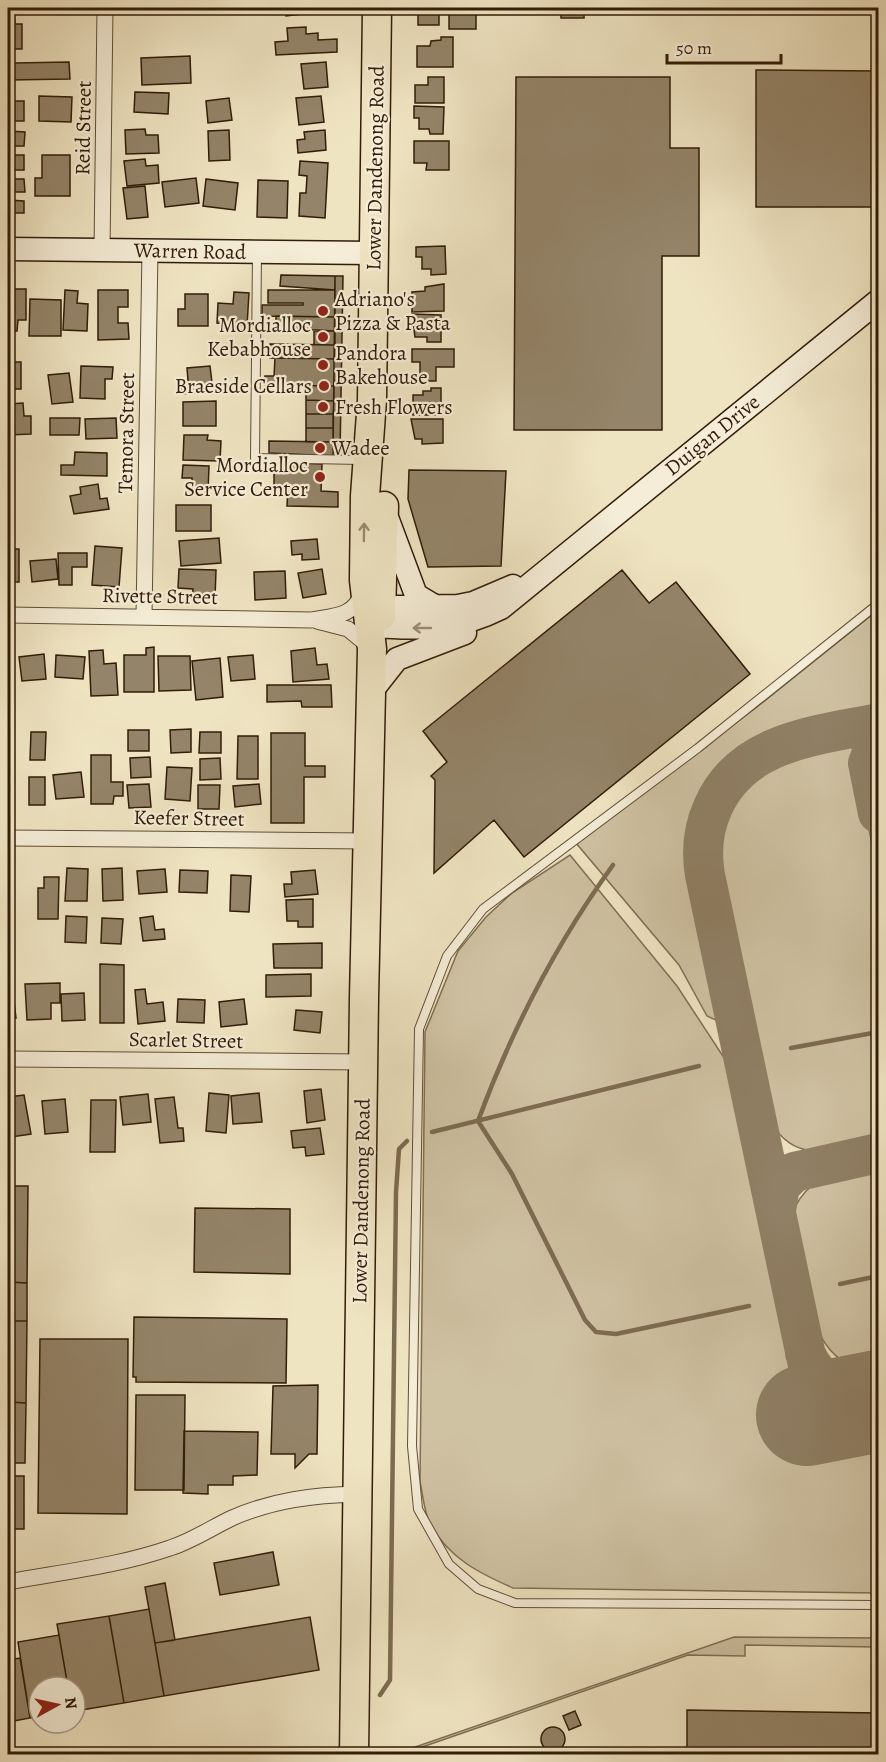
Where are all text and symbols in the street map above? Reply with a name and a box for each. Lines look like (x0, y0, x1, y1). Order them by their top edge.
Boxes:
scale bar (667, 27, 781, 65)
text: 50 m (676, 36, 712, 60)
street label: Lower Dandenong Road (359, 64, 391, 271)
street label: Reid Street (68, 80, 98, 176)
street label: Warren Road (133, 236, 247, 266)
place label: Adriano's Pizza & Pasta (334, 285, 451, 337)
marker: Adriano's Pizza & Pasta (316, 304, 330, 318)
place label: Mordialloc Kebabhouse (207, 311, 311, 363)
marker: Mordialloc Kebabhouse (316, 330, 330, 344)
place label: Pandora Bakehouse (335, 339, 428, 391)
marker: Pandora Bakehouse (316, 358, 330, 372)
street label: Temora Street (111, 372, 141, 494)
place label: Braeside Cellars (175, 372, 312, 400)
marker: Braeside Cellars (317, 379, 331, 393)
street label: Duigan Drive (659, 388, 765, 482)
place label: Fresh Flowers (335, 393, 453, 421)
marker: Fresh Flowers (316, 400, 330, 414)
place label: Wadee (331, 434, 390, 462)
marker: Wadee (313, 441, 327, 455)
place label: Mordialloc Service Center (184, 451, 308, 503)
marker: Mordialloc Service Center (313, 470, 327, 484)
one-way arrow (358, 523, 370, 543)
street label: Rivette Street (102, 581, 218, 611)
one-way arrow (412, 622, 432, 634)
street label: Keefer Street (133, 803, 245, 833)
street label: Scarlet Street (129, 1025, 244, 1055)
street label: Lower Dandenong Road (345, 1097, 377, 1304)
north arrow (27, 1675, 87, 1735)
text: N (59, 1696, 83, 1711)

